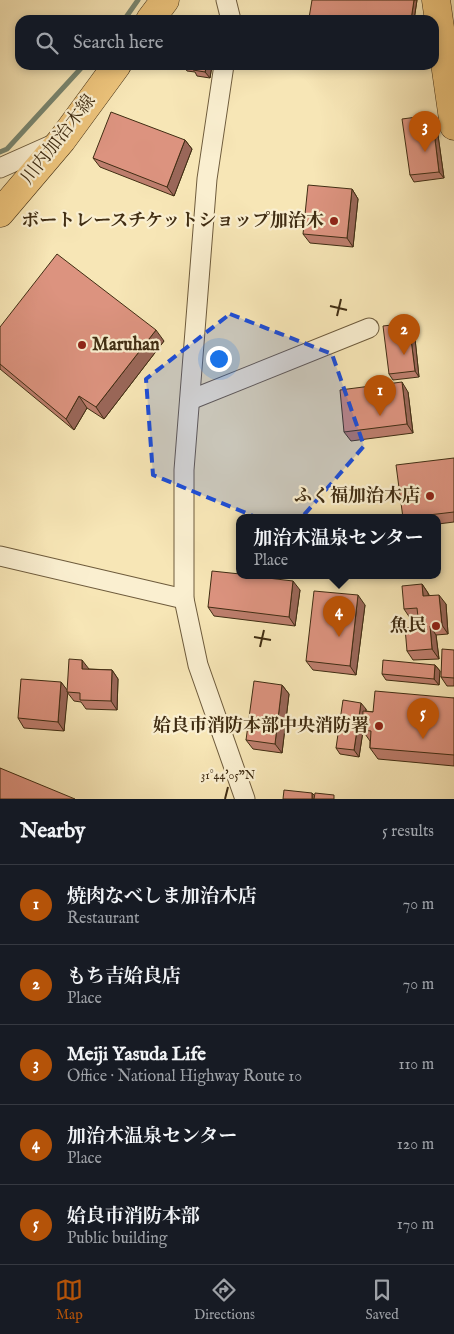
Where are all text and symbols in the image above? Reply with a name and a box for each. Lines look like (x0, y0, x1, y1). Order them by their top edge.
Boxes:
search box (15, 15, 439, 70)
icon: search (33, 29, 61, 57)
text: Search here (73, 31, 164, 55)
street label: 川内加治木線 (17, 90, 101, 190)
pin: 3 (409, 111, 441, 152)
place label: ボートレースチケットショップ加治木 (21, 210, 324, 233)
marker: ボートレースチケットショップ加治木 (328, 215, 340, 227)
pin: 2 (388, 314, 420, 355)
place label: Maruhan (92, 334, 160, 357)
marker: Maruhan (76, 339, 88, 351)
your location (206, 346, 232, 372)
pin: 1 (364, 375, 396, 416)
place label: ふく福加治木店 (294, 485, 420, 508)
marker: ふく福加治木店 (424, 490, 436, 502)
popup (236, 514, 441, 579)
text: 加治木温泉センター (253, 527, 424, 551)
text: Place (253, 551, 288, 571)
pin: 4 (323, 596, 355, 637)
place label: 魚民 (390, 615, 426, 638)
marker: 魚民 (430, 620, 442, 632)
pin: 5 (407, 698, 439, 739)
place label: 姶良市消防本部中央消防署 (153, 715, 369, 738)
marker: 姶良市消防本部中央消防署 (373, 720, 385, 732)
text: 31°44'05"N (201, 768, 256, 783)
text: Nearby (20, 818, 85, 845)
text: 5 results (382, 822, 434, 842)
text: 焼肉なべしま加治木店 (67, 885, 257, 909)
text: 1 (33, 895, 39, 915)
text: 70 m (403, 895, 434, 915)
text: Restaurant (67, 909, 140, 929)
text: もち吉姶良店 (67, 965, 181, 989)
text: 2 (32, 975, 40, 995)
text: 70 m (403, 975, 434, 995)
text: Place (67, 989, 102, 1009)
text: Meiji Yasuda Life (67, 1043, 206, 1067)
text: 3 (33, 1055, 39, 1075)
text: 110 m (398, 1055, 434, 1075)
text: Office · National Highway Route 10 (67, 1067, 302, 1087)
text: 加治木温泉センター (67, 1125, 237, 1149)
text: 4 (32, 1135, 40, 1155)
text: 120 m (397, 1135, 434, 1155)
text: Place (67, 1149, 102, 1169)
text: 姶良市消防本部 (67, 1205, 200, 1229)
text: 5 (33, 1215, 39, 1235)
text: 170 m (397, 1215, 434, 1235)
text: Public building (67, 1229, 167, 1249)
tab: Map (55, 1276, 83, 1324)
tab: Directions (194, 1276, 255, 1324)
tab: Saved (366, 1276, 399, 1324)

